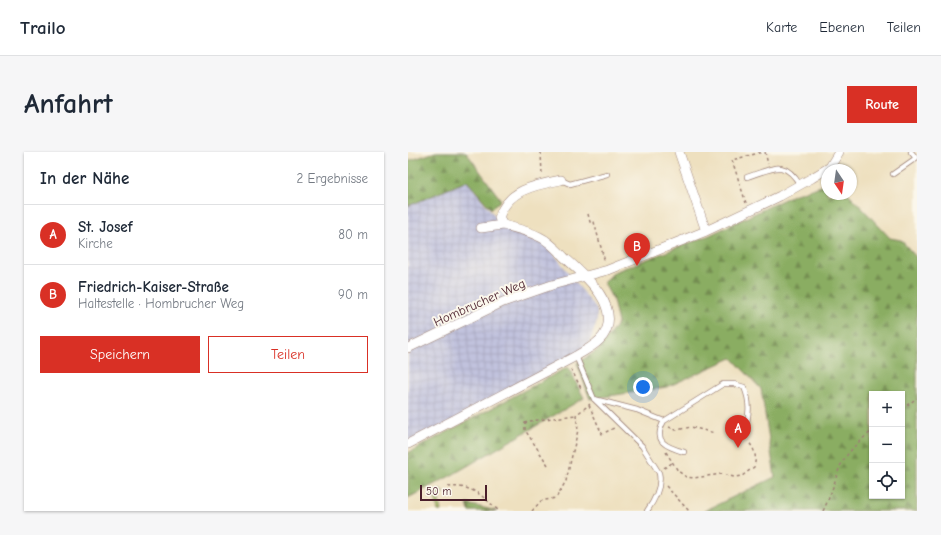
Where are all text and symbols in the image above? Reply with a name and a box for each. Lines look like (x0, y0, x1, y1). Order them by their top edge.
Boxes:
text: Trailo (20, 17, 66, 39)
text: Karte (766, 19, 797, 36)
text: Ebenen (819, 19, 865, 36)
text: Teilen (887, 19, 921, 36)
button: Route (847, 86, 917, 123)
text: Anfahrt (24, 88, 113, 120)
north arrow (821, 164, 857, 200)
text: In der Nähe (40, 169, 129, 188)
text: 2 Ergebnisse (296, 171, 368, 186)
text: St. Josef (78, 218, 133, 236)
text: A (49, 227, 57, 242)
text: 80 m (338, 227, 368, 242)
pin: B (624, 233, 650, 266)
text: Kirche (78, 236, 113, 251)
street label: Hombrucher Weg (431, 276, 527, 329)
text: Friedrich-Kaiser-Straße (78, 278, 229, 296)
text: B (49, 287, 57, 302)
text: 90 m (338, 287, 368, 302)
text: Haltestelle · Hombrucher Weg (78, 296, 244, 311)
button: Speichern (40, 336, 200, 373)
button: Teilen (208, 336, 368, 373)
your location (633, 377, 653, 397)
map controls (869, 391, 905, 499)
button: + (869, 391, 905, 427)
pin: A (725, 415, 751, 448)
button: − (869, 427, 905, 463)
button: locate (869, 463, 905, 499)
scale bar (420, 483, 487, 502)
text: 50 m (426, 485, 451, 498)

